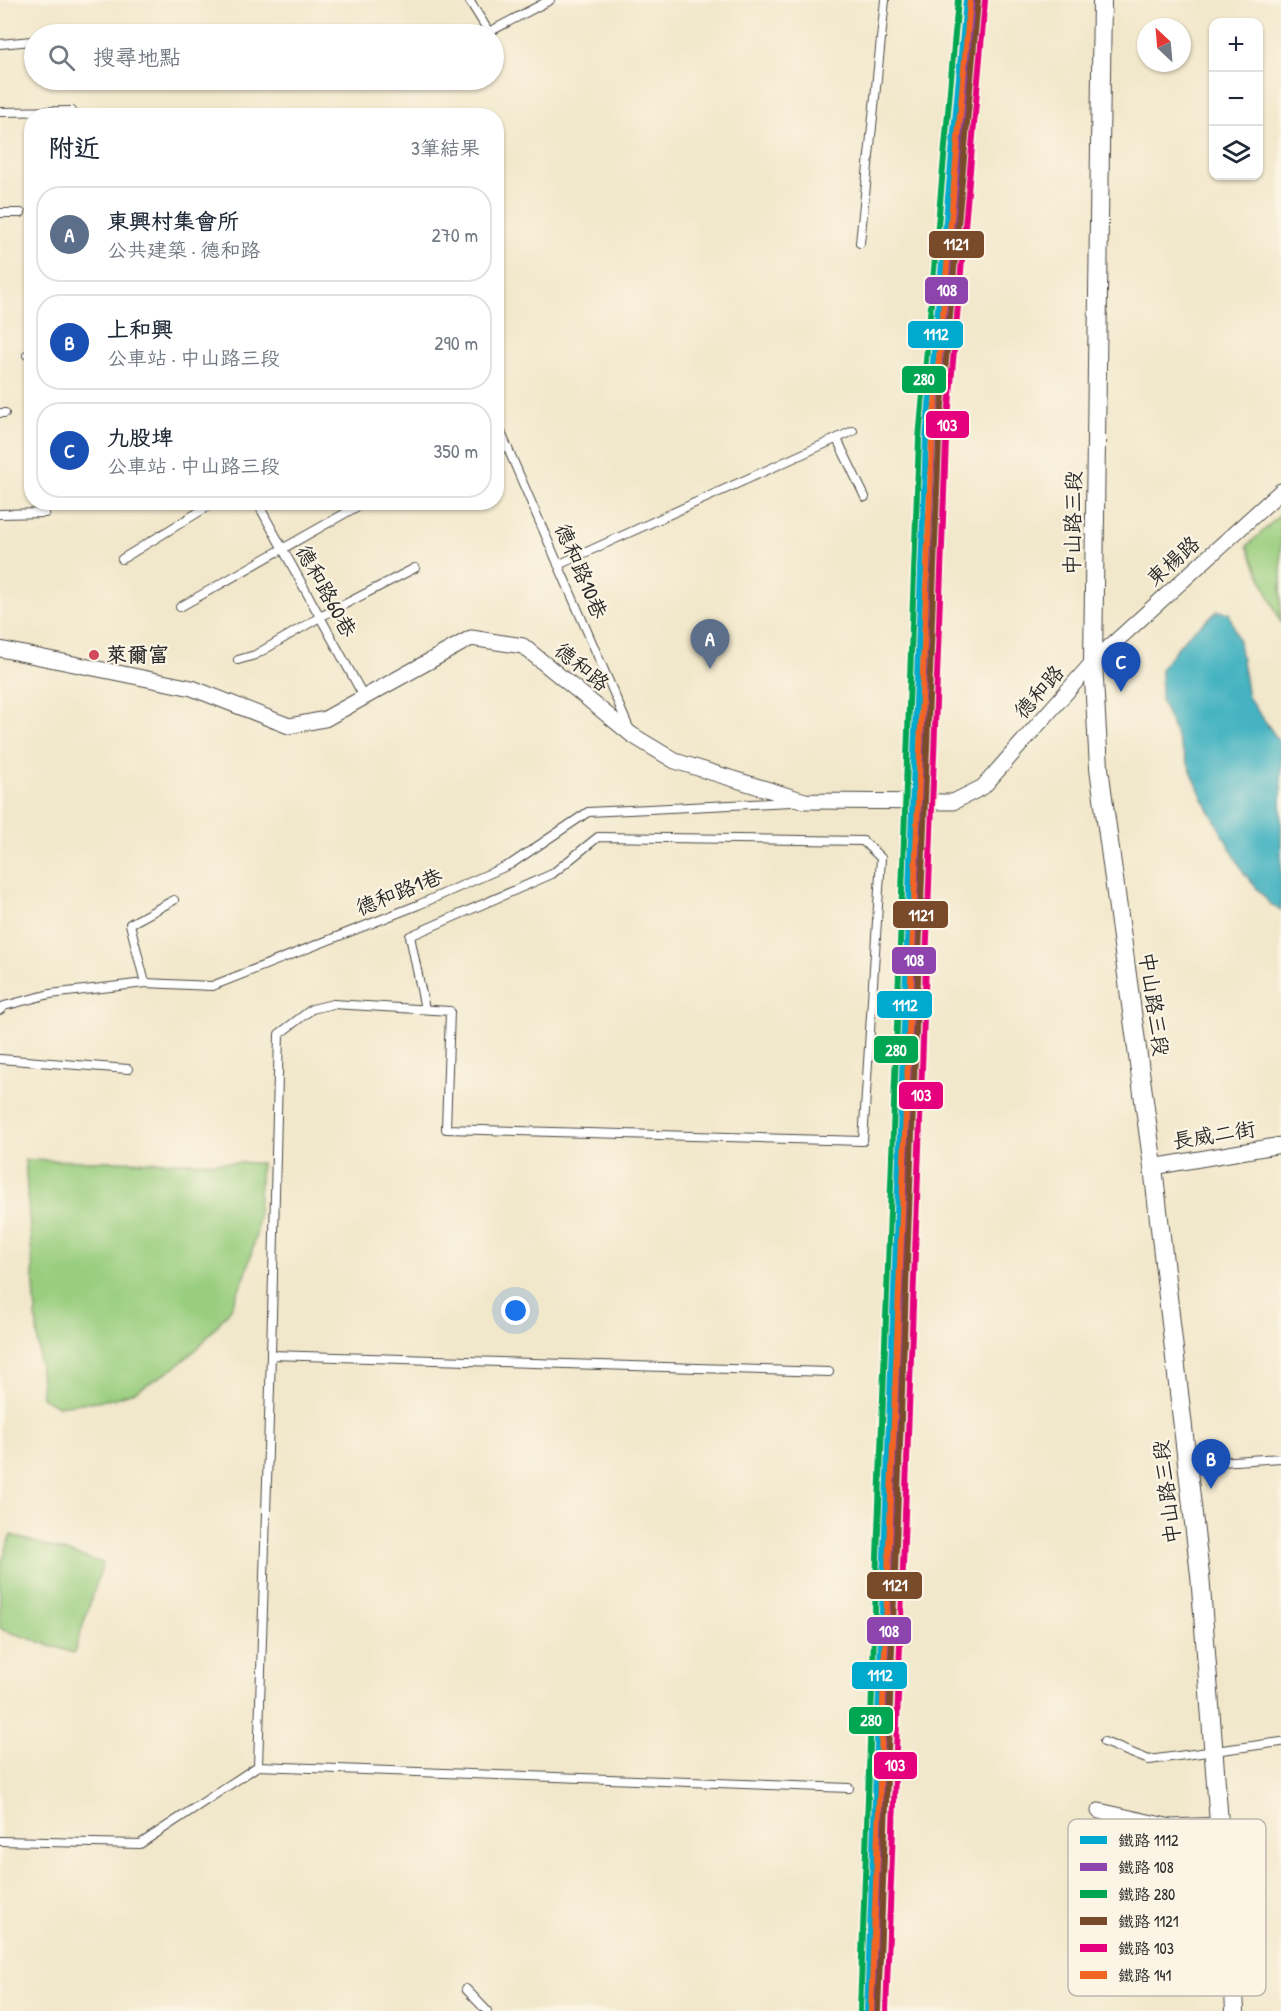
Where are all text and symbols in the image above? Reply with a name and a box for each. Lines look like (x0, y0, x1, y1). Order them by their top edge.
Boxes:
north arrow (1137, 18, 1191, 72)
map controls (1209, 18, 1263, 180)
button: + (1209, 18, 1263, 72)
search box (24, 24, 504, 90)
icon: search (45, 41, 78, 74)
text: 搜尋地點 (93, 42, 181, 72)
button: − (1209, 72, 1263, 126)
button: layers (1209, 126, 1263, 180)
text: 附近 (48, 130, 100, 165)
text: 3筆結果 (411, 134, 480, 161)
text: 東興村集會所 (107, 206, 239, 236)
text: A (65, 221, 74, 248)
text: 270 m (432, 221, 478, 248)
line badge: 1121 (928, 230, 985, 259)
text: 1121 (944, 233, 969, 255)
text: 公共建築 · 德和路 (107, 236, 260, 263)
line badge: 108 (924, 276, 969, 305)
text: 108 (937, 279, 957, 301)
text: 上和興 (107, 314, 173, 344)
line badge: 1112 (907, 320, 964, 349)
text: 1112 (924, 323, 949, 345)
text: B (64, 329, 75, 356)
text: 290 m (434, 329, 478, 356)
text: 公車站 · 中山路三段 (107, 344, 280, 371)
line badge: 280 (901, 365, 947, 394)
text: 280 (913, 368, 935, 390)
line badge: 103 (925, 410, 970, 439)
text: 103 (937, 414, 957, 436)
text: 九股埤 (107, 422, 173, 452)
text: C (64, 437, 75, 464)
text: 350 m (433, 437, 478, 464)
text: 公車站 · 中山路三段 (107, 452, 280, 479)
street label: 中山路三段 (1057, 470, 1088, 576)
street label: 德和路10巷 (548, 519, 615, 623)
street label: 東楊路 (1140, 529, 1206, 592)
street label: 德和路60巷 (289, 539, 364, 642)
pin: A (690, 620, 730, 669)
street label: 德和路 (549, 636, 616, 698)
place label: 萊爾富 (106, 640, 169, 669)
pin: C (1102, 642, 1140, 692)
marker: 萊爾富 (87, 648, 101, 662)
street label: 德和路 (1007, 658, 1070, 725)
street label: 德和路1巷 (351, 861, 447, 922)
line badge: 1121 (892, 900, 949, 929)
text: 1121 (909, 904, 934, 926)
line badge: 108 (891, 946, 937, 975)
text: 108 (904, 949, 924, 971)
street label: 中山路三段 (1133, 950, 1176, 1058)
line badge: 1112 (876, 990, 933, 1019)
text: 1112 (893, 994, 918, 1016)
line badge: 280 (873, 1035, 919, 1064)
text: 280 (885, 1039, 907, 1061)
line badge: 103 (898, 1081, 944, 1110)
text: 103 (911, 1084, 931, 1106)
street label: 長威二街 (1170, 1114, 1258, 1155)
your location (501, 1296, 530, 1325)
street label: 中山路三段 (1146, 1438, 1187, 1546)
pin: B (1192, 1440, 1230, 1489)
line badge: 1121 (866, 1571, 923, 1600)
text: 1121 (883, 1574, 908, 1596)
line badge: 108 (866, 1616, 912, 1645)
text: 108 (879, 1620, 899, 1642)
line badge: 1112 (851, 1661, 908, 1690)
text: 1112 (868, 1664, 893, 1686)
line badge: 280 (848, 1706, 894, 1735)
text: 280 (860, 1709, 882, 1731)
line badge: 103 (873, 1751, 918, 1780)
text: 103 (885, 1754, 905, 1776)
legend (1068, 1819, 1266, 1996)
text: 鐵路 1112 (1118, 1829, 1179, 1851)
text: 鐵路 108 (1118, 1856, 1174, 1878)
text: 鐵路 280 (1118, 1883, 1175, 1905)
text: 鐵路 1121 (1118, 1910, 1179, 1932)
text: 鐵路 103 (1118, 1937, 1174, 1959)
text: 鐵路 141 (1118, 1964, 1171, 1986)

